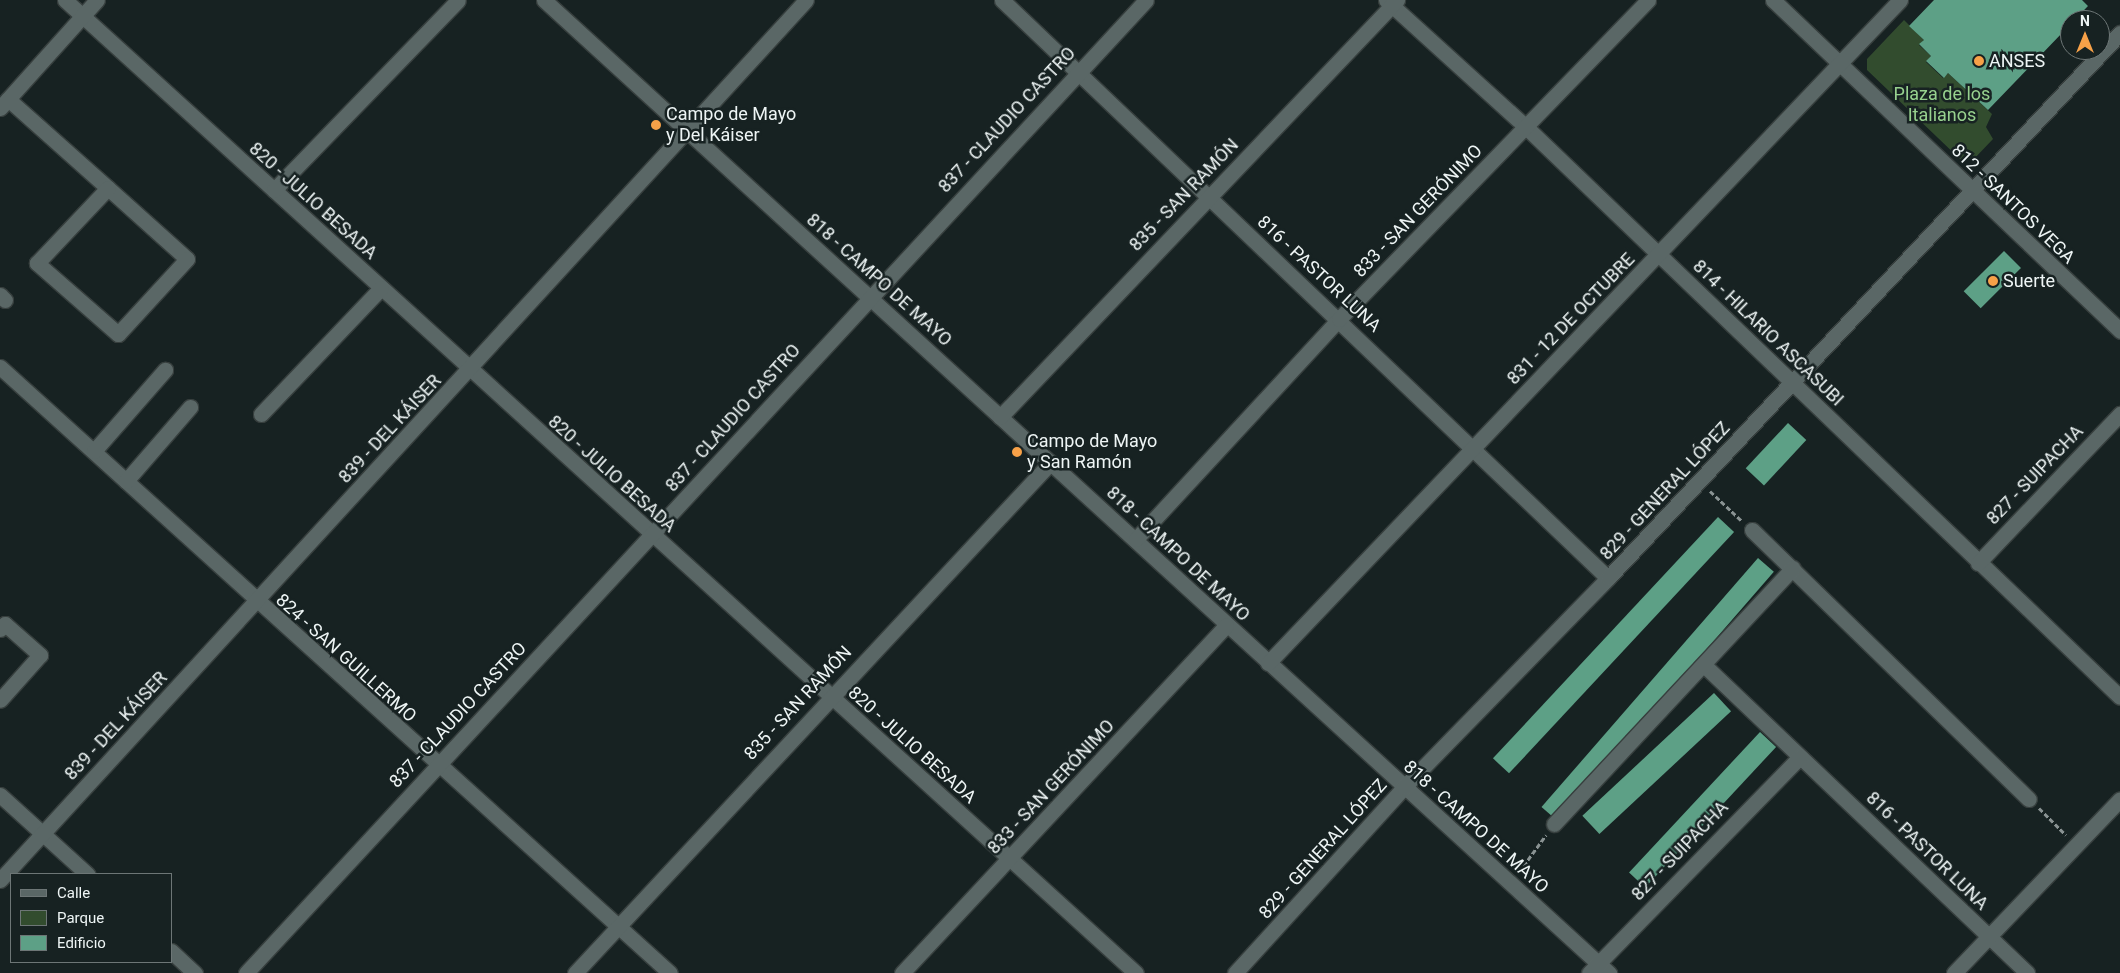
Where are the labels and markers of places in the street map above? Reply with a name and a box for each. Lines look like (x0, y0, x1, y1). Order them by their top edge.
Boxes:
place label: ANSES (1989, 50, 2045, 72)
marker: ANSES (1973, 55, 1985, 67)
place label: Campo de Mayo y Del Káiser (666, 104, 796, 146)
marker: Campo de Mayo y Del Káiser (650, 119, 662, 131)
place label: Suerte (2003, 270, 2055, 292)
marker: Suerte (1987, 275, 1999, 287)
place label: Campo de Mayo y San Ramón (1027, 431, 1157, 474)
marker: Campo de Mayo y San Ramón (1011, 446, 1023, 458)

